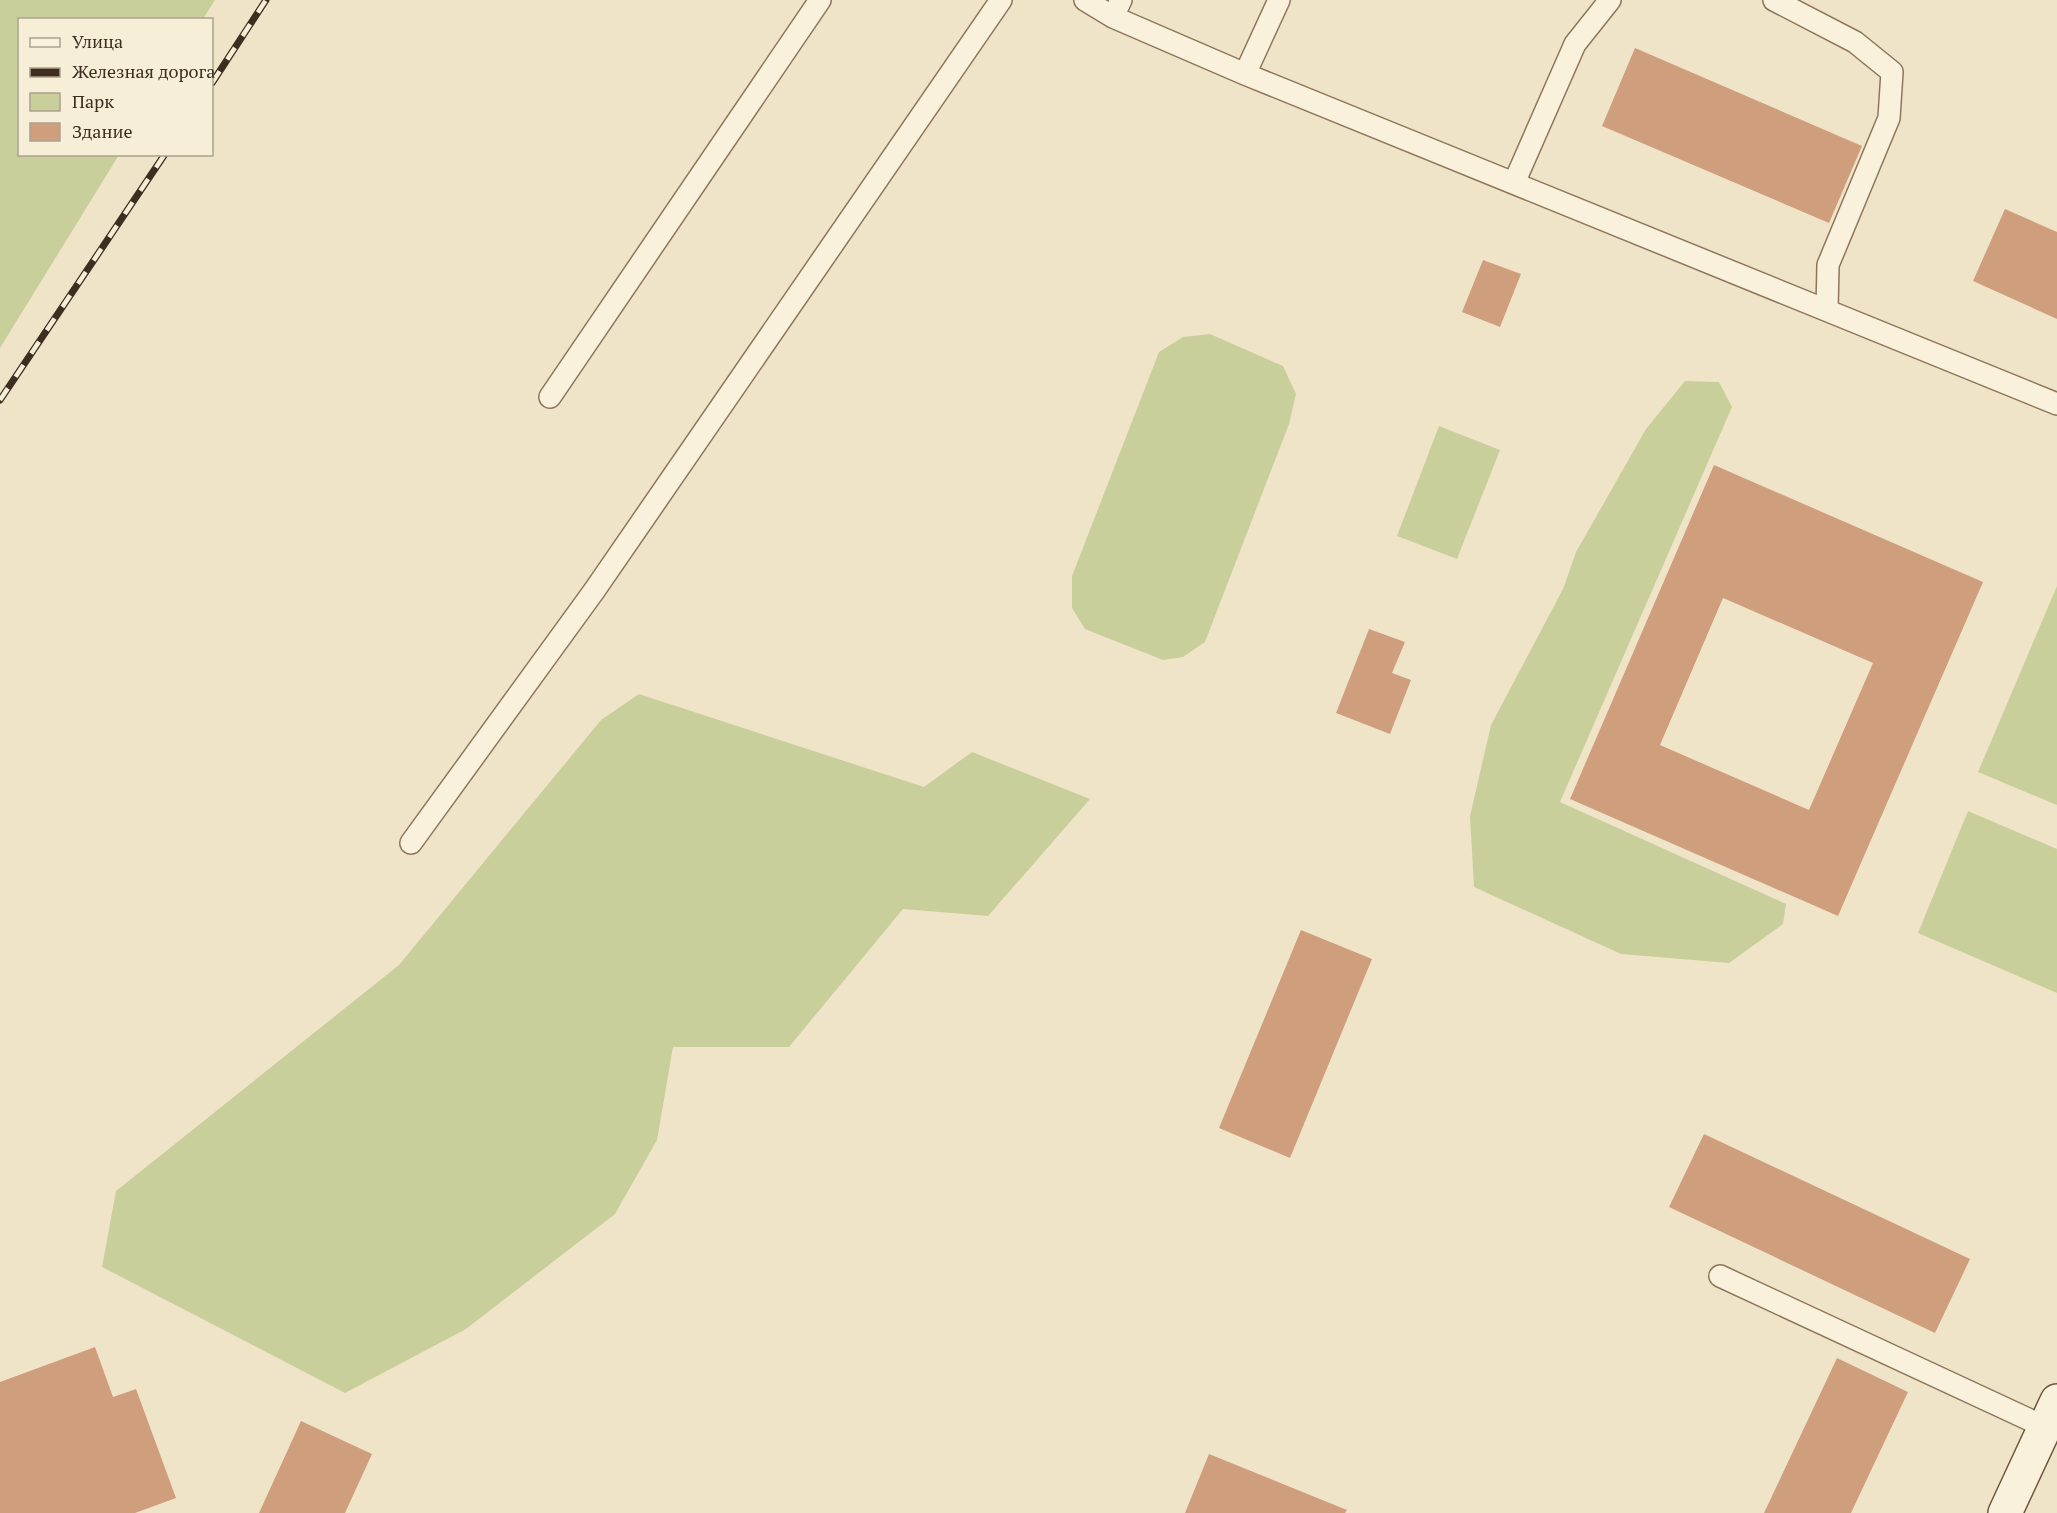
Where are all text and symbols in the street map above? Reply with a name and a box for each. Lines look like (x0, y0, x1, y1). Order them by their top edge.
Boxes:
legend (18, 18, 213, 156)
text: Улица (72, 29, 123, 53)
text: Железная дорога (72, 59, 215, 83)
text: Парк (72, 89, 114, 113)
text: Здание (72, 119, 132, 143)

